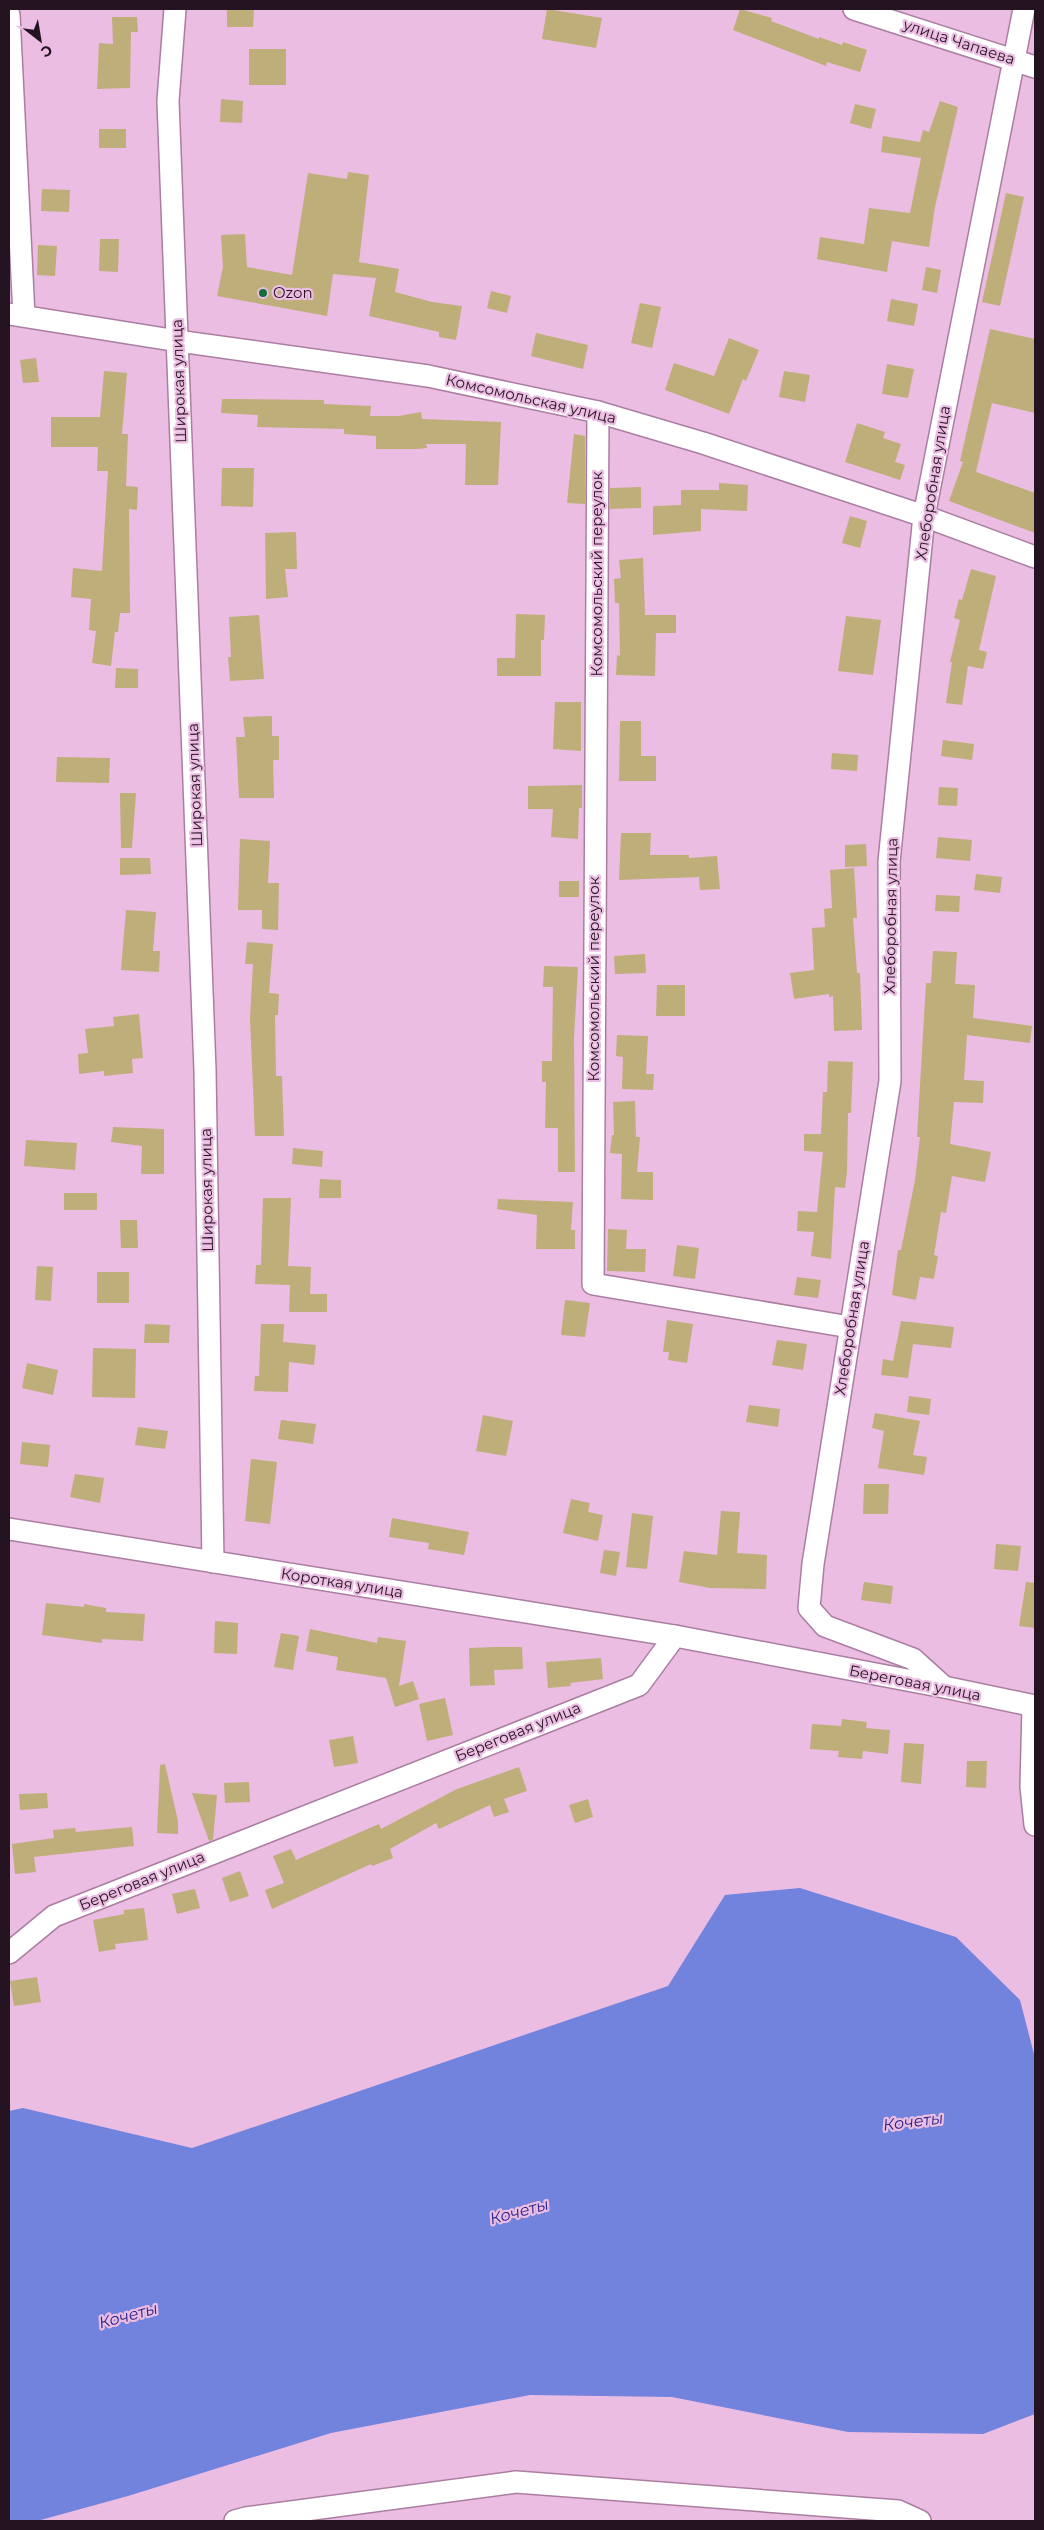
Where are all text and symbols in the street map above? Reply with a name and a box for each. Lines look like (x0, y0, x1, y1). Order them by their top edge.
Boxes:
street label: улица Чапаева (900, 14, 1017, 69)
north arrow (15, 15, 65, 65)
text: С (38, 41, 56, 61)
place label: Ozon (273, 283, 313, 302)
marker: Ozon (257, 287, 269, 299)
street label: Широкая улица (167, 319, 190, 443)
street label: Комсомольская улица (444, 370, 618, 427)
street label: Хлеборобная улица (911, 404, 954, 562)
street label: Комсомольский переулок (587, 471, 606, 676)
street label: Широкая улица (183, 723, 206, 847)
street label: Хлеборобная улица (880, 838, 901, 994)
street label: Комсомольский переулок (584, 876, 603, 1081)
street label: Широкая улица (196, 1128, 217, 1252)
street label: Хлеборобная улица (830, 1239, 873, 1397)
street label: Короткая улица (280, 1563, 405, 1602)
street label: Береговая улица (848, 1660, 983, 1705)
street label: Береговая улица (452, 1698, 583, 1765)
street label: Береговая улица (76, 1847, 207, 1914)
water label: Кочеты (882, 2108, 944, 2135)
water label: Кочеты (488, 2194, 551, 2228)
water label: Кочеты (97, 2298, 160, 2332)

